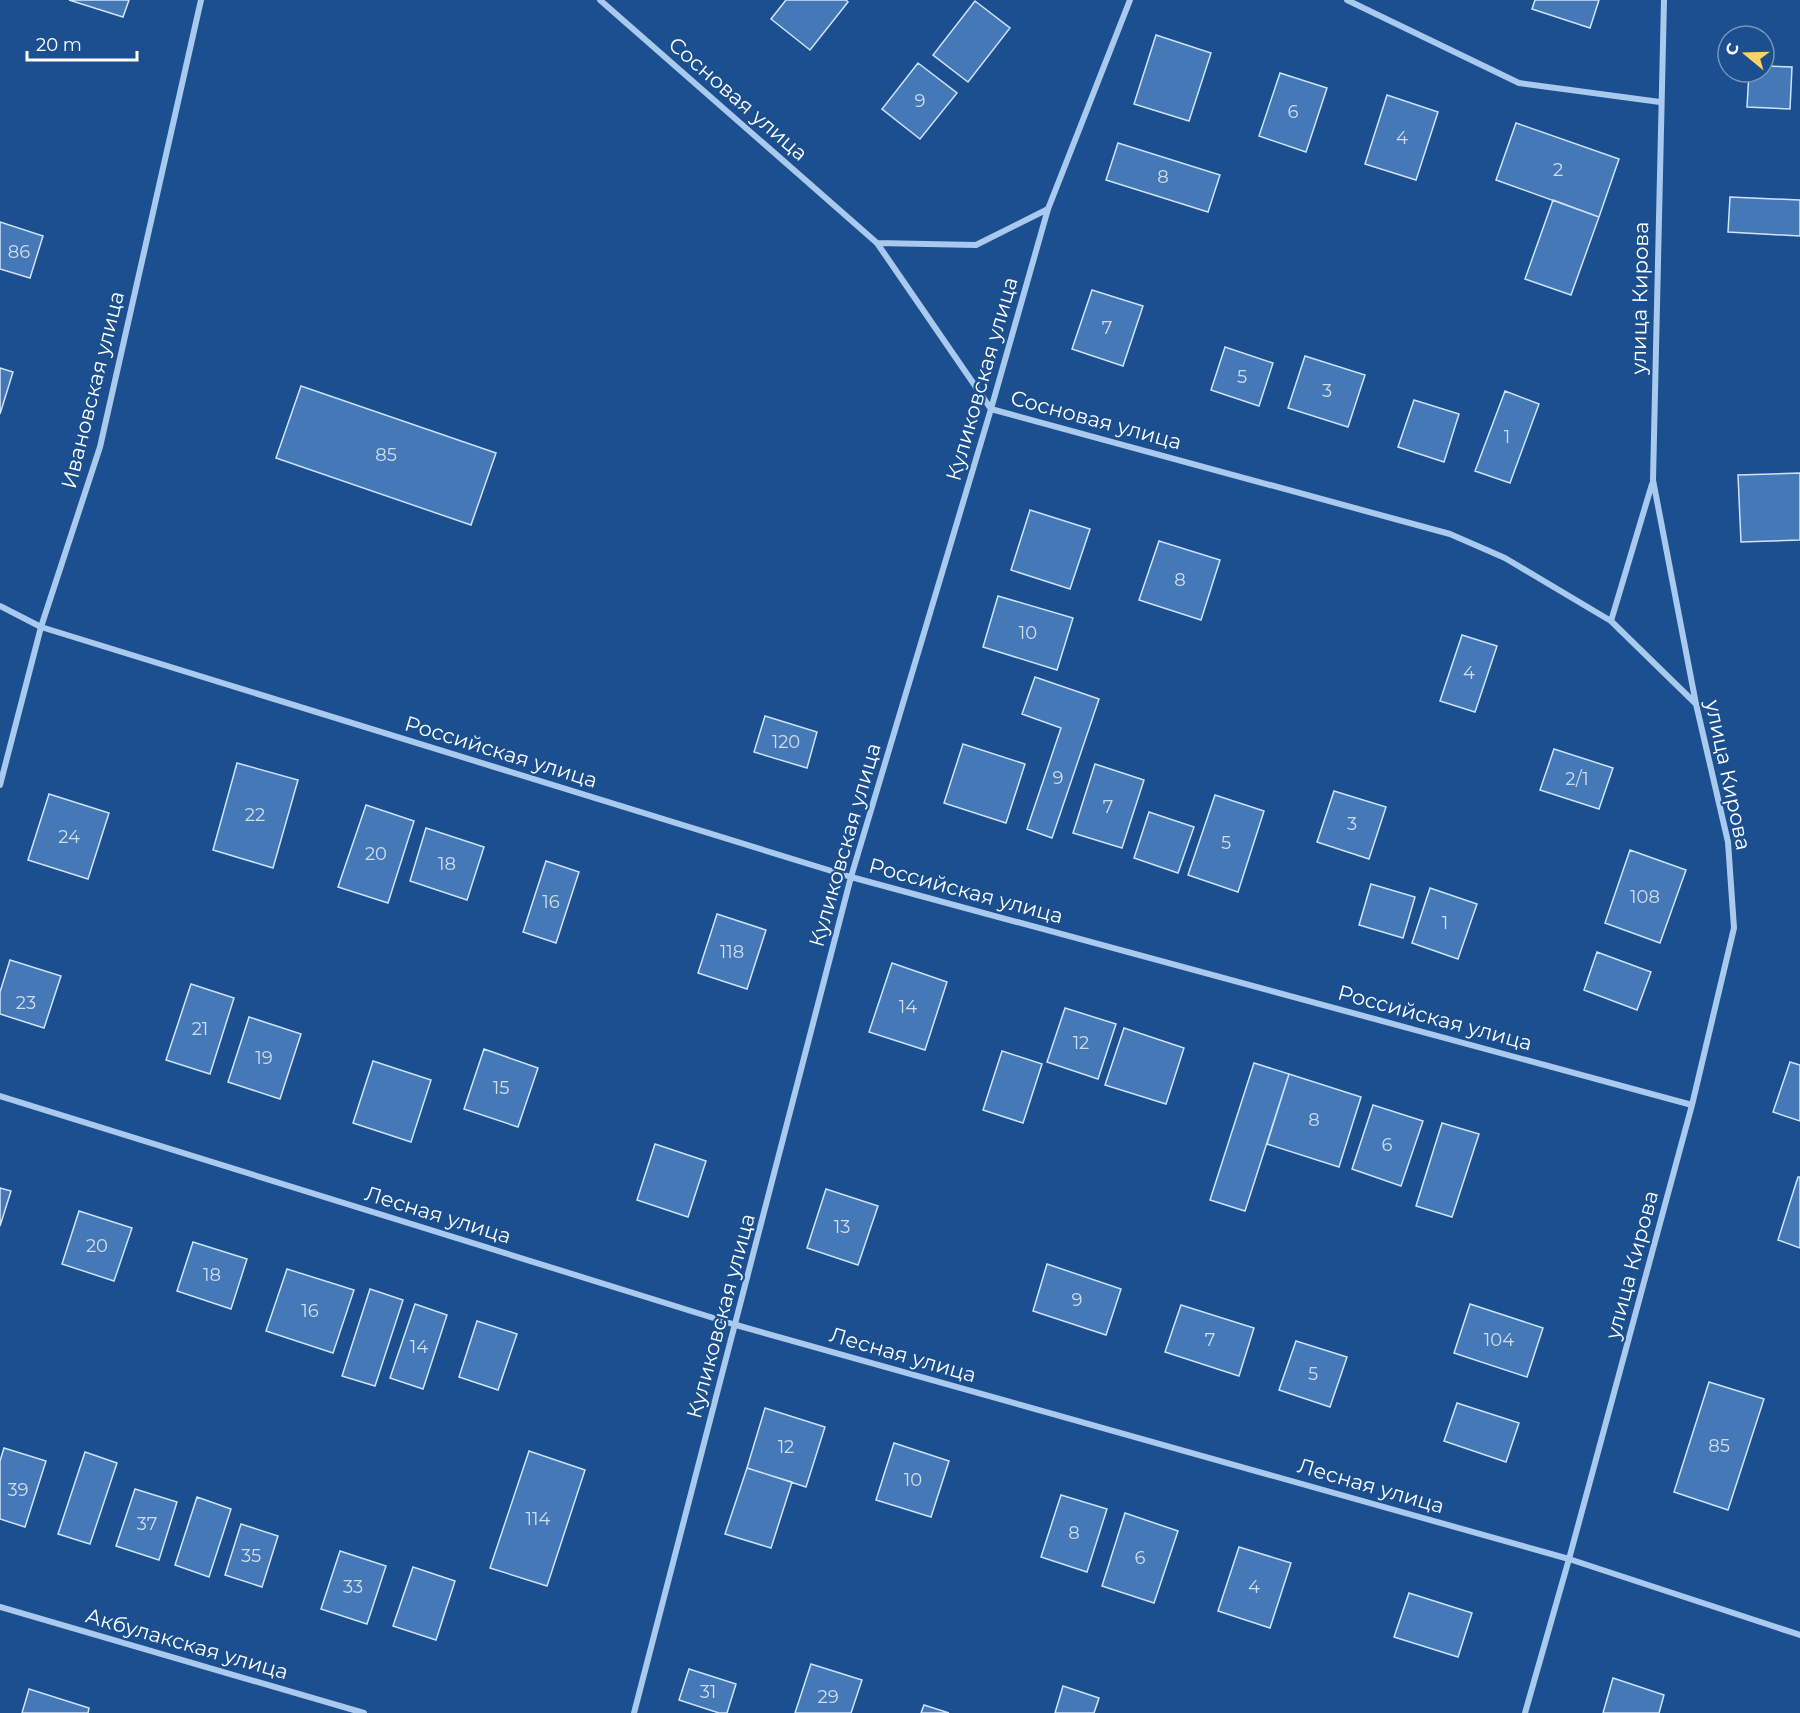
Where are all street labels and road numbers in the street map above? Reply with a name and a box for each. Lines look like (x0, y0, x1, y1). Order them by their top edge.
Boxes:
street label: Сосновая улица (664, 31, 813, 166)
street label: улица Кирова (1626, 221, 1653, 376)
street label: Куликовская улица (940, 274, 1023, 484)
street label: Ивановская улица (56, 289, 129, 491)
street label: Сосновая улица (1008, 385, 1184, 454)
street label: улица Кирова (1700, 697, 1757, 852)
street label: Российская улица (402, 710, 601, 793)
street label: Куликовская улица (803, 740, 886, 950)
street label: Российская улица (866, 853, 1066, 928)
street label: Российская улица (1335, 980, 1535, 1055)
street label: Лесная улица (362, 1180, 514, 1249)
street label: улица Кирова (1599, 1188, 1663, 1343)
street label: Куликовская улица (681, 1211, 760, 1421)
street label: Лесная улица (827, 1322, 979, 1387)
street label: Лесная улица (1295, 1453, 1447, 1518)
street label: Акбулакская улица (83, 1603, 291, 1684)

